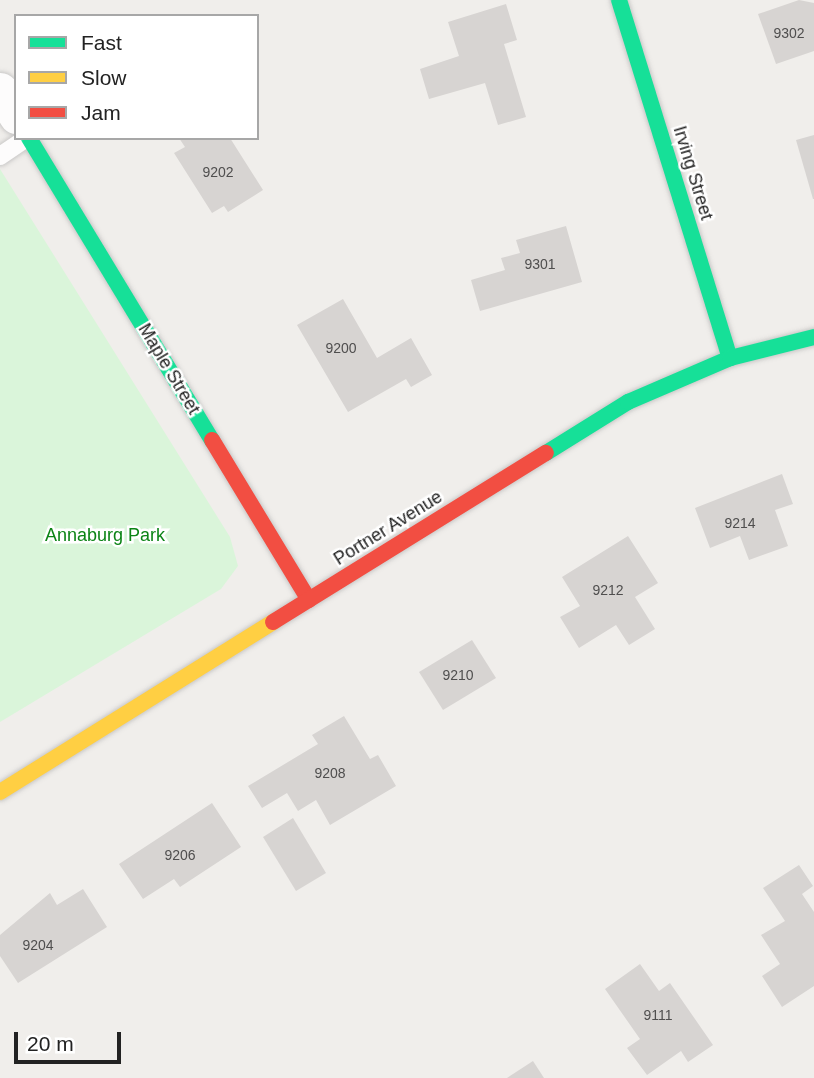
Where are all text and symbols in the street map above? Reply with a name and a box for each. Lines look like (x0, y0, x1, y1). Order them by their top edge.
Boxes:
legend (14, 14, 259, 140)
house number: 9302 (773, 25, 805, 41)
text: Fast (81, 31, 122, 54)
text: Slow (81, 66, 127, 89)
text: Jam (81, 101, 121, 124)
street label: Irving Street (668, 123, 718, 223)
house number: 9202 (202, 164, 234, 180)
house number: 9301 (524, 256, 556, 272)
street label: Maple Street (133, 320, 205, 418)
house number: 9200 (325, 340, 357, 356)
street label: Portner Avenue (329, 486, 447, 570)
house number: 9214 (724, 515, 756, 531)
park label: Annaburg Park (45, 524, 165, 546)
house number: 9212 (592, 582, 624, 598)
house number: 9210 (442, 667, 474, 683)
house number: 9208 (314, 765, 346, 781)
house number: 9206 (164, 847, 196, 863)
house number: 9204 (22, 937, 54, 953)
house number: 9111 (643, 1007, 673, 1023)
scale bar (18, 1018, 124, 1062)
text: 20 m (27, 1032, 74, 1055)

